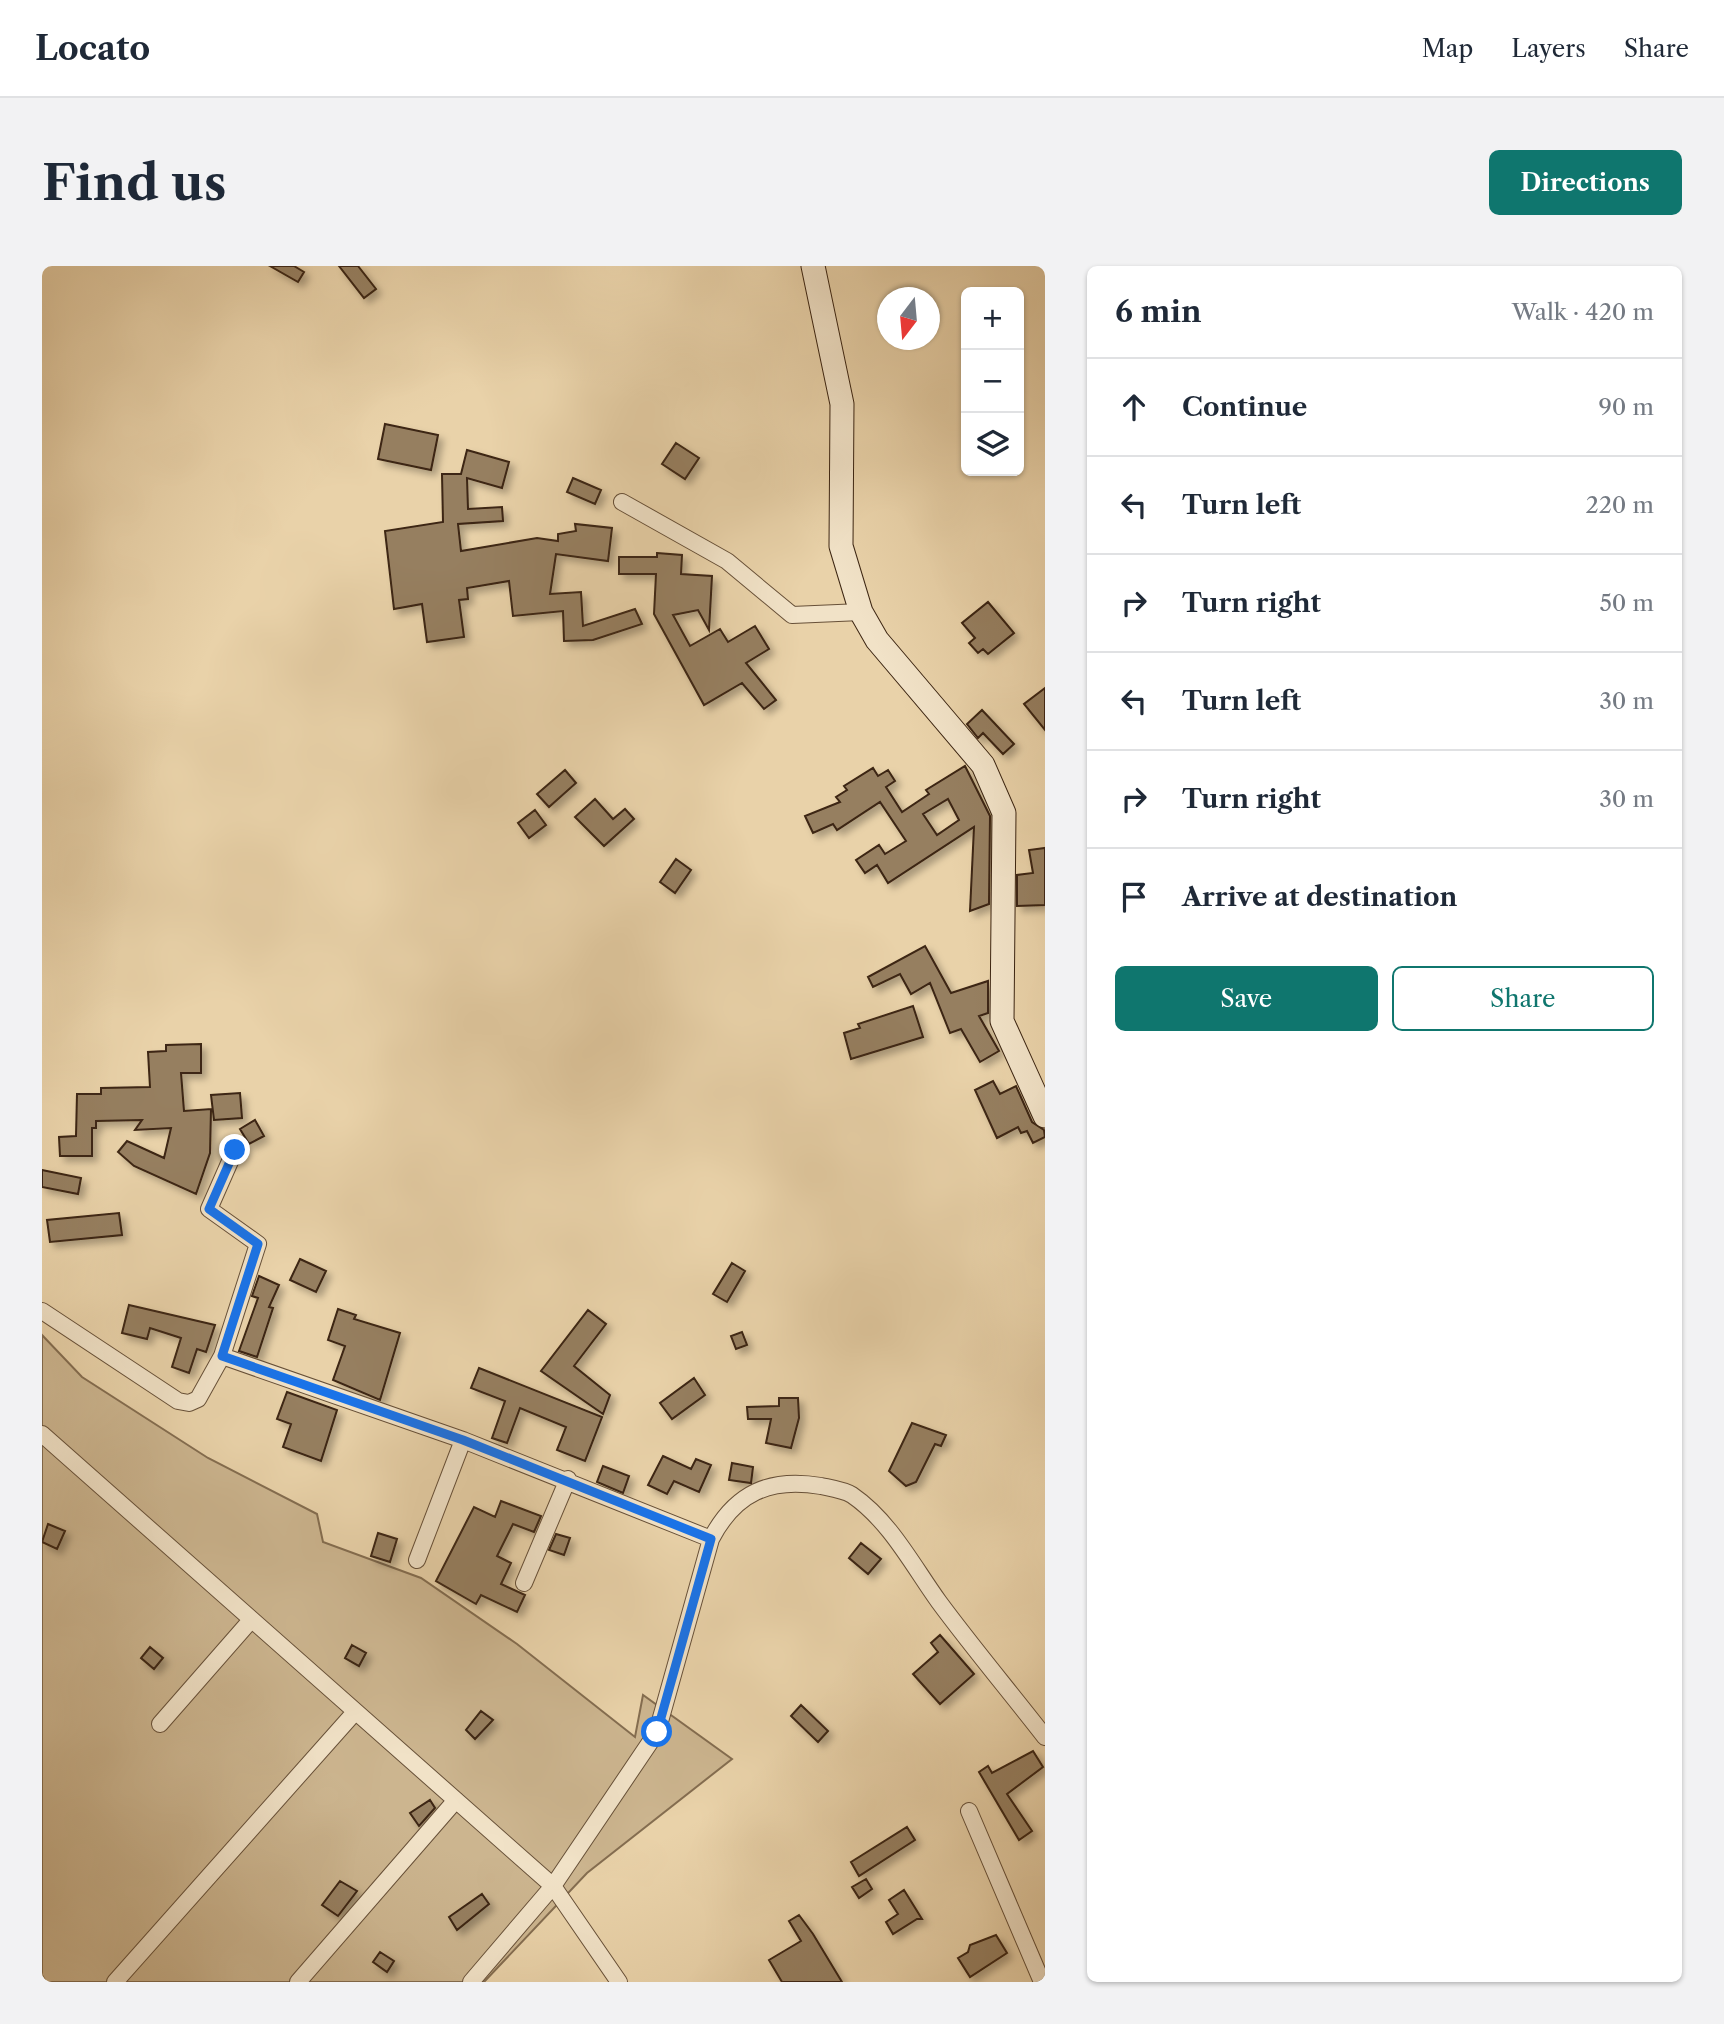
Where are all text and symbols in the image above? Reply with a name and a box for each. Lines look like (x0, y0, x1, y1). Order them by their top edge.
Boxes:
text: Locato (35, 28, 150, 69)
text: Map (1422, 34, 1473, 63)
text: Layers (1511, 34, 1586, 63)
text: Share (1624, 34, 1689, 63)
button: Directions (1489, 150, 1682, 215)
text: Find us (42, 152, 226, 213)
north arrow (877, 287, 940, 350)
map controls (961, 287, 1024, 476)
button: + (961, 287, 1024, 350)
text: 6 min (1115, 293, 1202, 330)
text: Walk · 420 m (1512, 298, 1654, 326)
button: − (961, 350, 1024, 413)
icon: ahead (1115, 388, 1153, 426)
text: Continue (1182, 391, 1307, 423)
text: 90 m (1598, 393, 1654, 421)
button: layers (961, 413, 1024, 476)
icon: left (1115, 486, 1153, 524)
text: Turn left (1182, 489, 1301, 521)
text: 220 m (1585, 491, 1654, 519)
icon: right (1115, 584, 1153, 622)
text: Turn right (1182, 587, 1321, 619)
text: 50 m (1599, 589, 1654, 617)
icon: left (1115, 682, 1153, 720)
text: Turn left (1182, 685, 1301, 717)
text: 30 m (1599, 687, 1654, 715)
icon: right (1115, 780, 1153, 818)
text: Turn right (1182, 783, 1321, 815)
text: 30 m (1599, 785, 1654, 813)
icon: arrive (1115, 878, 1153, 916)
text: Arrive at destination (1182, 881, 1457, 913)
button: Save (1115, 966, 1378, 1031)
button: Share (1392, 966, 1654, 1031)
route end (219, 1134, 250, 1165)
route start (641, 1716, 672, 1747)

